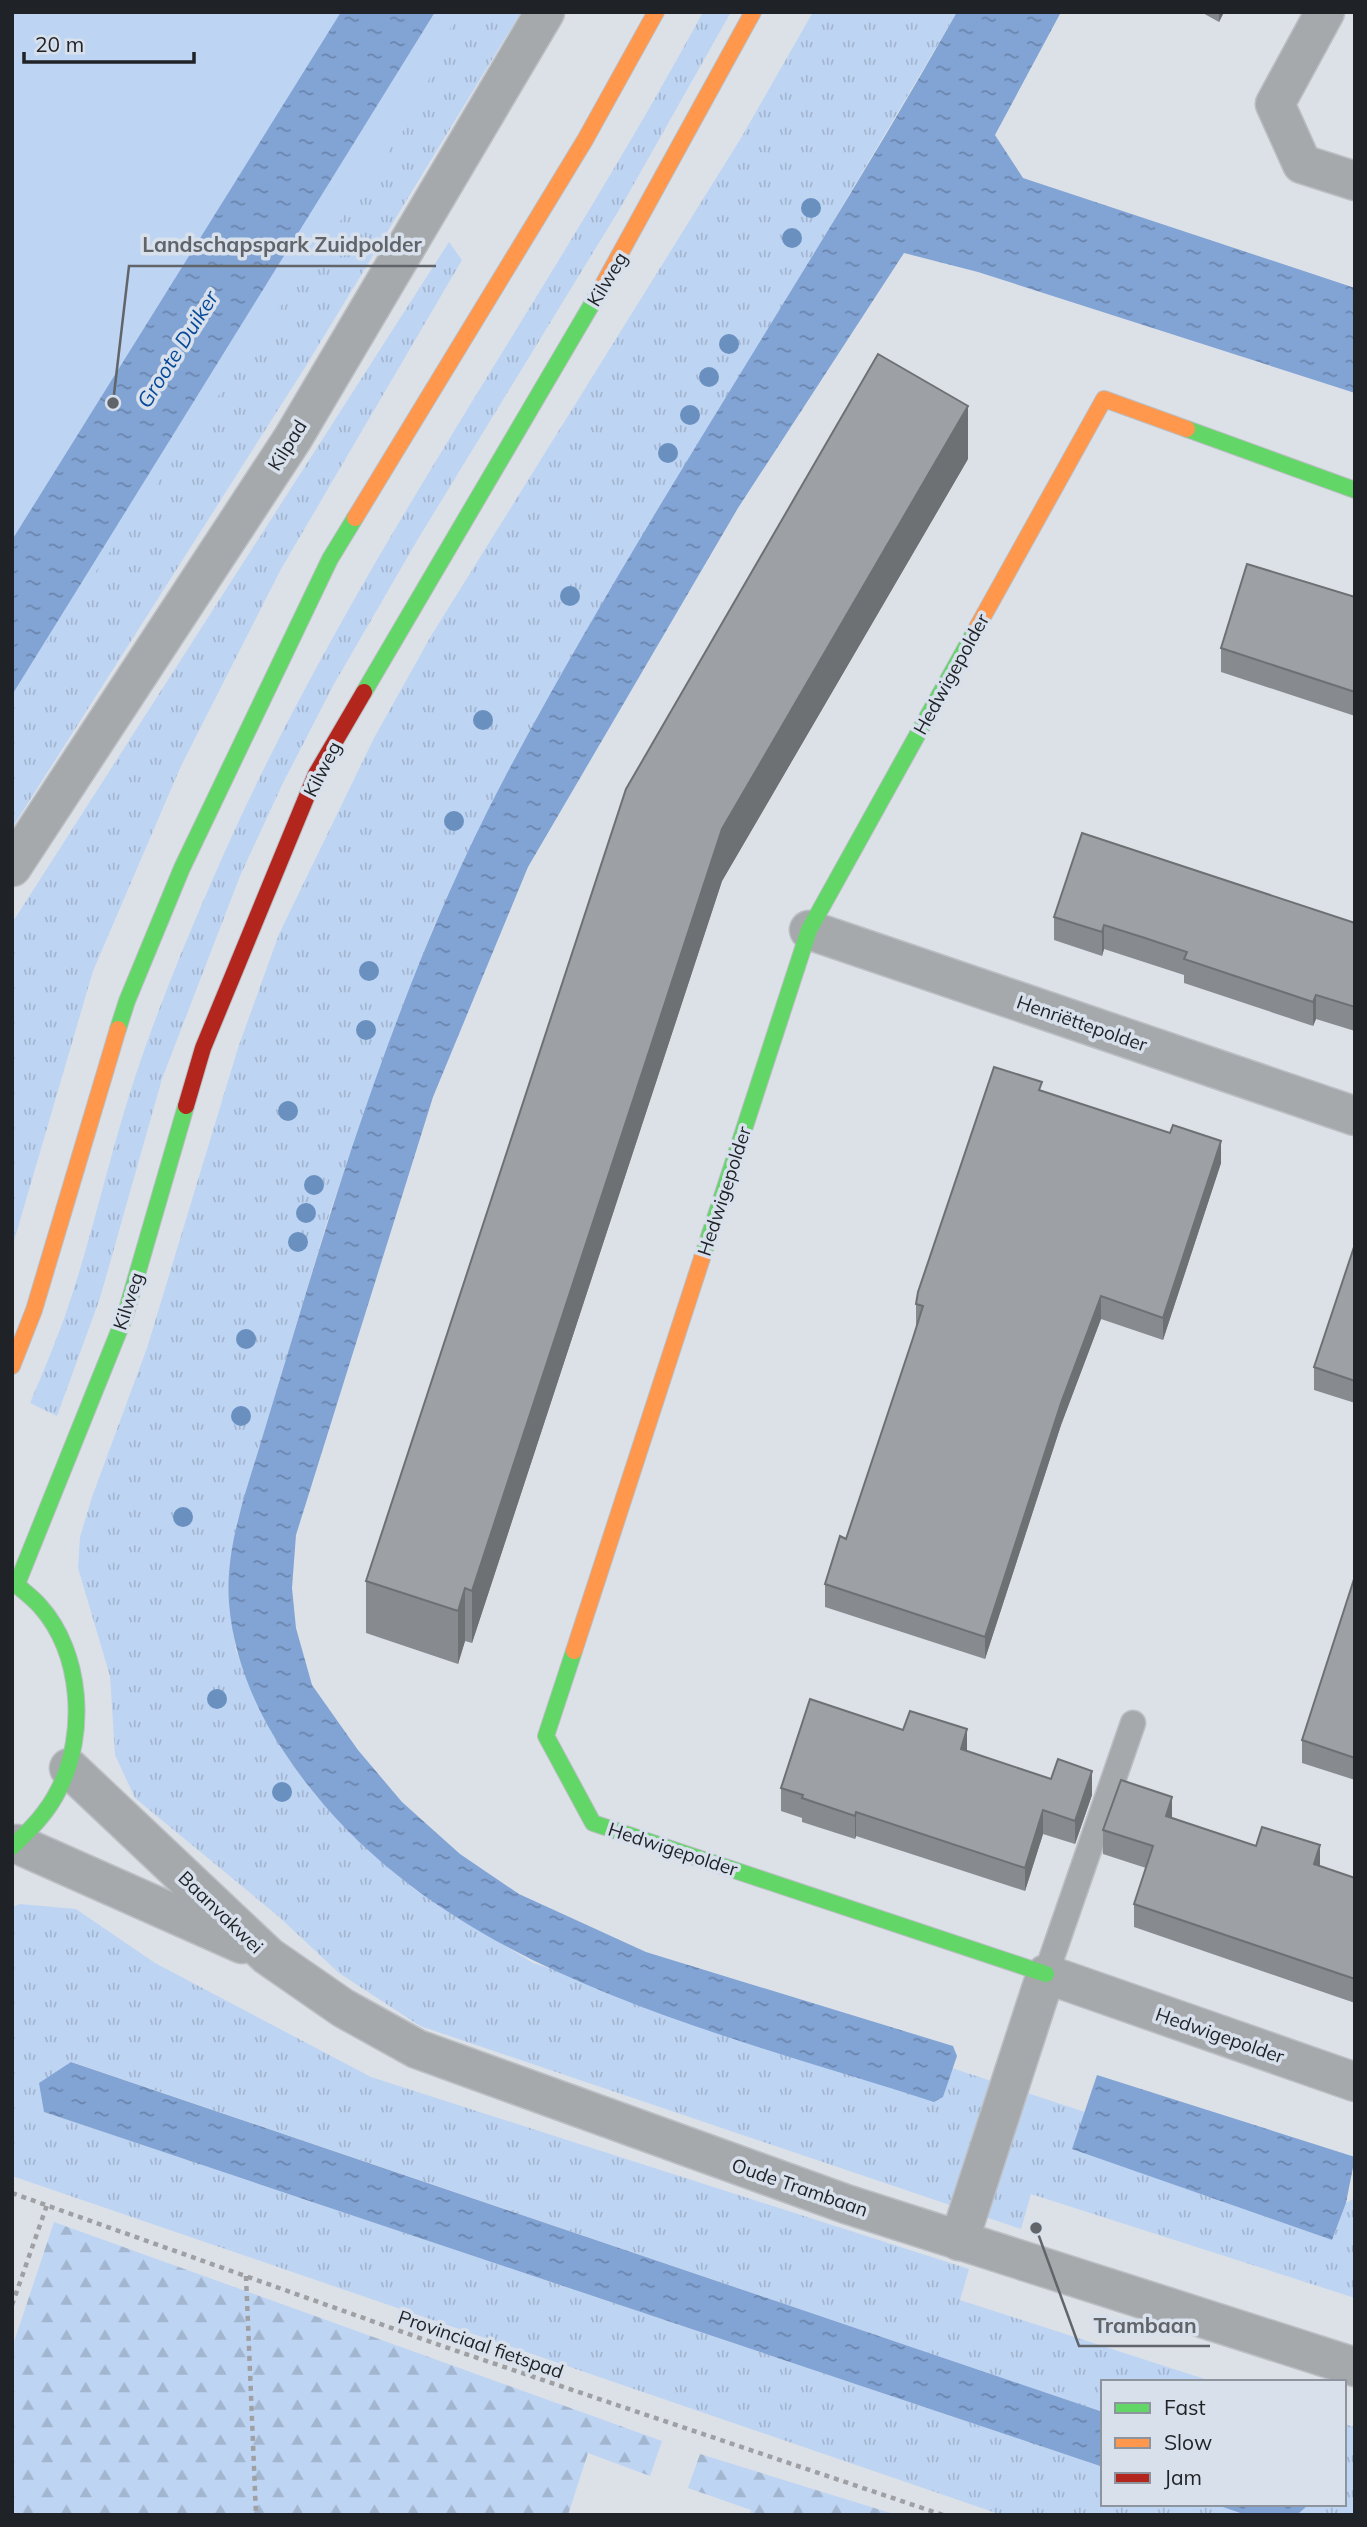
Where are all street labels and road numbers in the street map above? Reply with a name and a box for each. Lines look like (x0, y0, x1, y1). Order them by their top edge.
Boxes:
street label: Kilweg (581, 247, 633, 311)
street label: Kilpad (262, 415, 312, 475)
street label: Hedwigepolder (908, 609, 994, 739)
street label: Kilweg (298, 737, 346, 801)
street label: Henriëttepolder (1014, 989, 1151, 1057)
street label: Hedwigepolder (692, 1123, 756, 1259)
street label: Kilweg (107, 1269, 149, 1333)
street label: Hedwigepolder (605, 1817, 741, 1881)
street label: Baanvakwei (174, 1866, 268, 1958)
street label: Hedwigepolder (1152, 2002, 1288, 2068)
street label: Oude Trambaan (729, 2152, 871, 2222)
street label: Provinciaal fietspad (395, 2304, 567, 2384)

